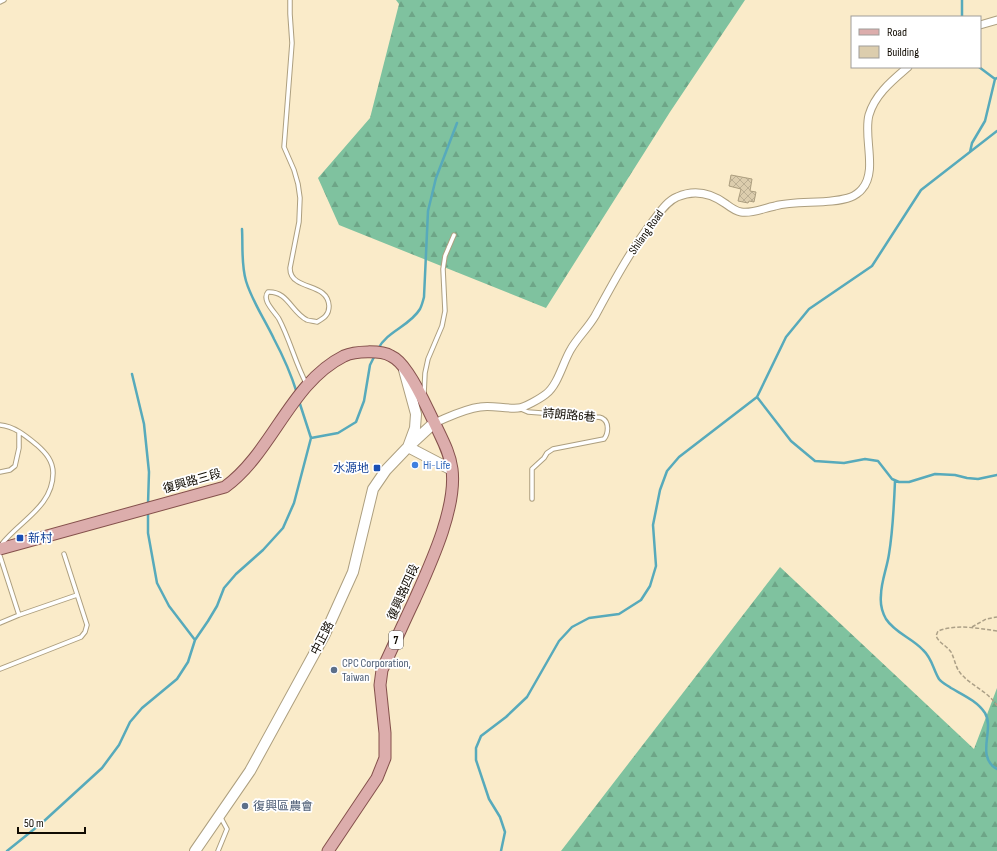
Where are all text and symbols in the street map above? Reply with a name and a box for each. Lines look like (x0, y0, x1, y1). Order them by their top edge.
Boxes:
legend (851, 16, 981, 68)
text: Road (887, 25, 907, 40)
text: Building (887, 45, 919, 60)
street label: Shilang Road (626, 207, 667, 258)
street label: 詩朗路6巷 (542, 406, 596, 425)
place label: Hi-Life (423, 458, 451, 473)
marker: Hi-Life (410, 460, 420, 470)
place label: 水源地 (333, 461, 369, 476)
marker: 水源地 (372, 463, 382, 473)
street label: 復興路三段 (161, 466, 223, 497)
place label: 新村 (28, 531, 53, 546)
marker: 新村 (15, 533, 25, 543)
street label: 復興路四段 (384, 562, 423, 623)
street label: 中正路 (308, 619, 337, 658)
road number: 7 (389, 631, 403, 649)
place label: CPC Corporation, Taiwan (342, 656, 411, 685)
marker: CPC Corporation, Taiwan (329, 665, 339, 675)
place label: 復興區農會 (253, 799, 313, 814)
marker: 復興區農會 (240, 801, 250, 811)
scale bar (18, 809, 85, 835)
text: 50 m (24, 816, 44, 831)

